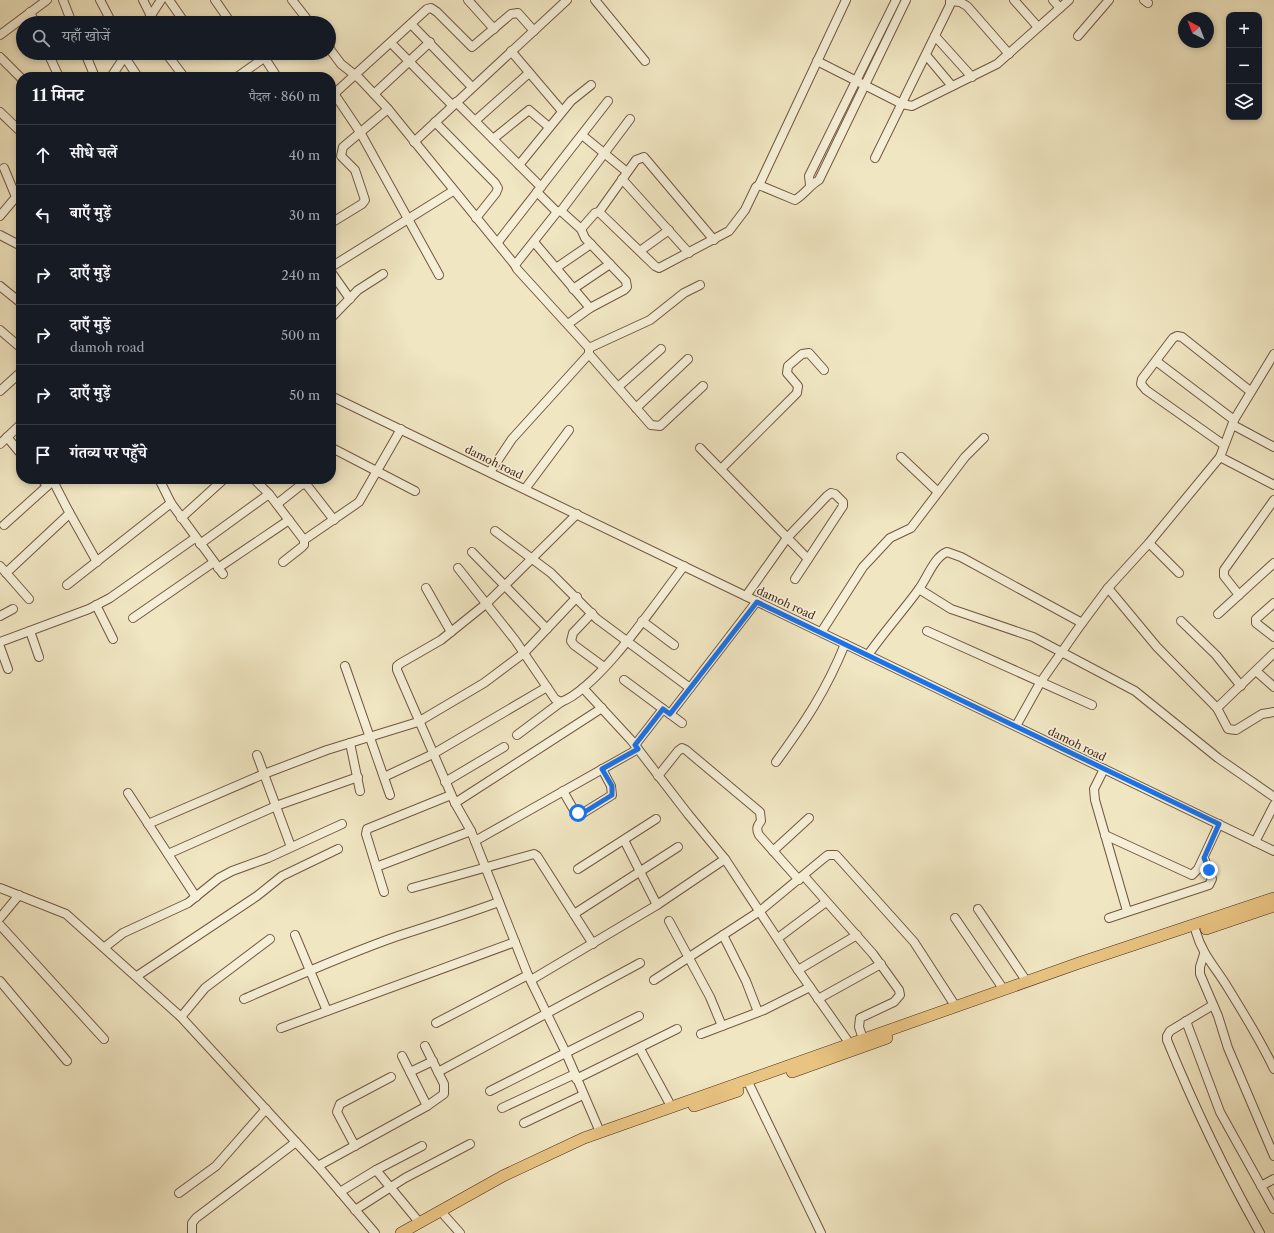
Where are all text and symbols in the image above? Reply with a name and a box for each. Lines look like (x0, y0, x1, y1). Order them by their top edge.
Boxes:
north arrow (1178, 12, 1214, 48)
map controls (1226, 12, 1262, 120)
button: + (1226, 12, 1262, 48)
search box (16, 16, 336, 60)
text: यहाँ खोजें (62, 26, 110, 45)
icon: search (30, 27, 52, 49)
button: − (1226, 48, 1262, 84)
button: layers (1226, 84, 1262, 120)
text: 11 मिनट (32, 85, 84, 105)
text: पैदल · 860 m (249, 88, 320, 104)
text: सीधे चलें (70, 143, 117, 162)
icon: ahead (32, 144, 54, 166)
text: 40 m (289, 147, 320, 163)
text: बाएँ मुड़ें (70, 203, 111, 222)
icon: left (32, 204, 54, 226)
text: 30 m (289, 207, 320, 223)
text: दाएँ मुड़ें (70, 263, 110, 282)
icon: right (32, 264, 54, 286)
text: 240 m (281, 267, 320, 283)
text: दाएँ मुड़ें (70, 315, 110, 334)
icon: right (32, 324, 54, 346)
text: 500 m (281, 327, 320, 343)
text: damoh road (70, 339, 145, 355)
text: दाएँ मुड़ें (70, 383, 110, 402)
icon: right (32, 384, 54, 406)
text: 50 m (289, 387, 320, 403)
street label: damoh road (463, 442, 526, 482)
text: गंतव्य पर पहुँचे (70, 443, 147, 462)
icon: arrive (32, 444, 54, 466)
street label: damoh road (754, 583, 818, 623)
street label: damoh road (1046, 724, 1109, 764)
route start (569, 804, 587, 822)
route end (1200, 861, 1218, 879)

